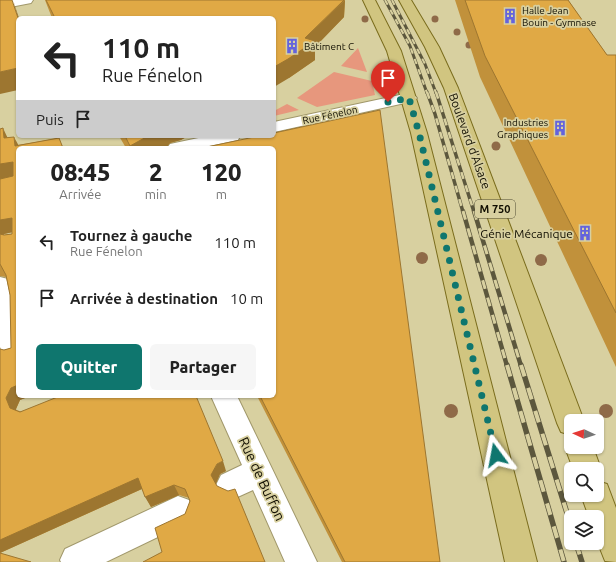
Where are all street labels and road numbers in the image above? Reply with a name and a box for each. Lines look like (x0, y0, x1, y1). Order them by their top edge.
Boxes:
street label: Boulevard d'Alsace (447, 91, 493, 191)
street label: Rue Fénelon (301, 104, 359, 126)
road number: M 750 (475, 200, 515, 218)
street label: Rue de Buffon (236, 435, 288, 523)

